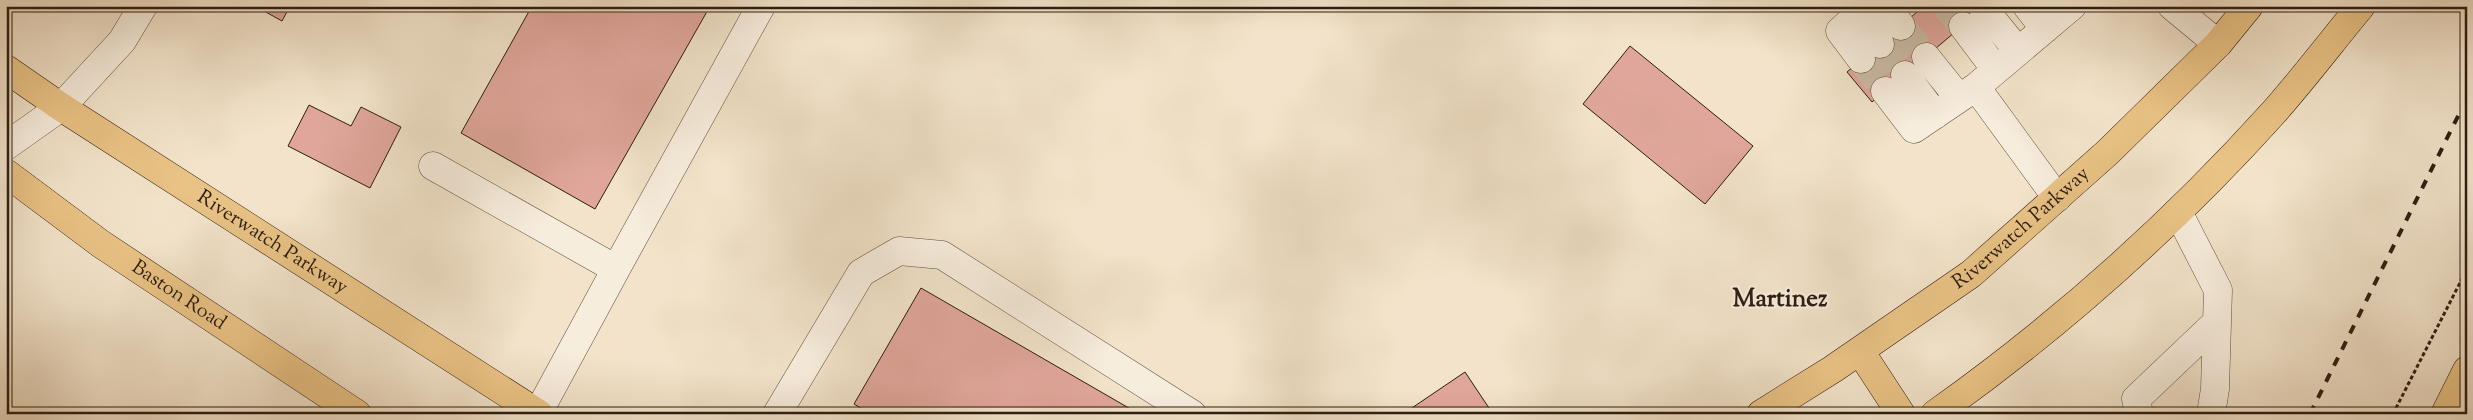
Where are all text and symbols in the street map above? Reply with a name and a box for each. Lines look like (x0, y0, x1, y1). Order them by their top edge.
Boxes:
street label: Riverwatch Parkway (1947, 160, 2096, 297)
street label: Riverwatch Parkway (191, 183, 354, 302)
street label: Baston Road (126, 254, 232, 338)
district label: Martinez (1733, 282, 1828, 318)

